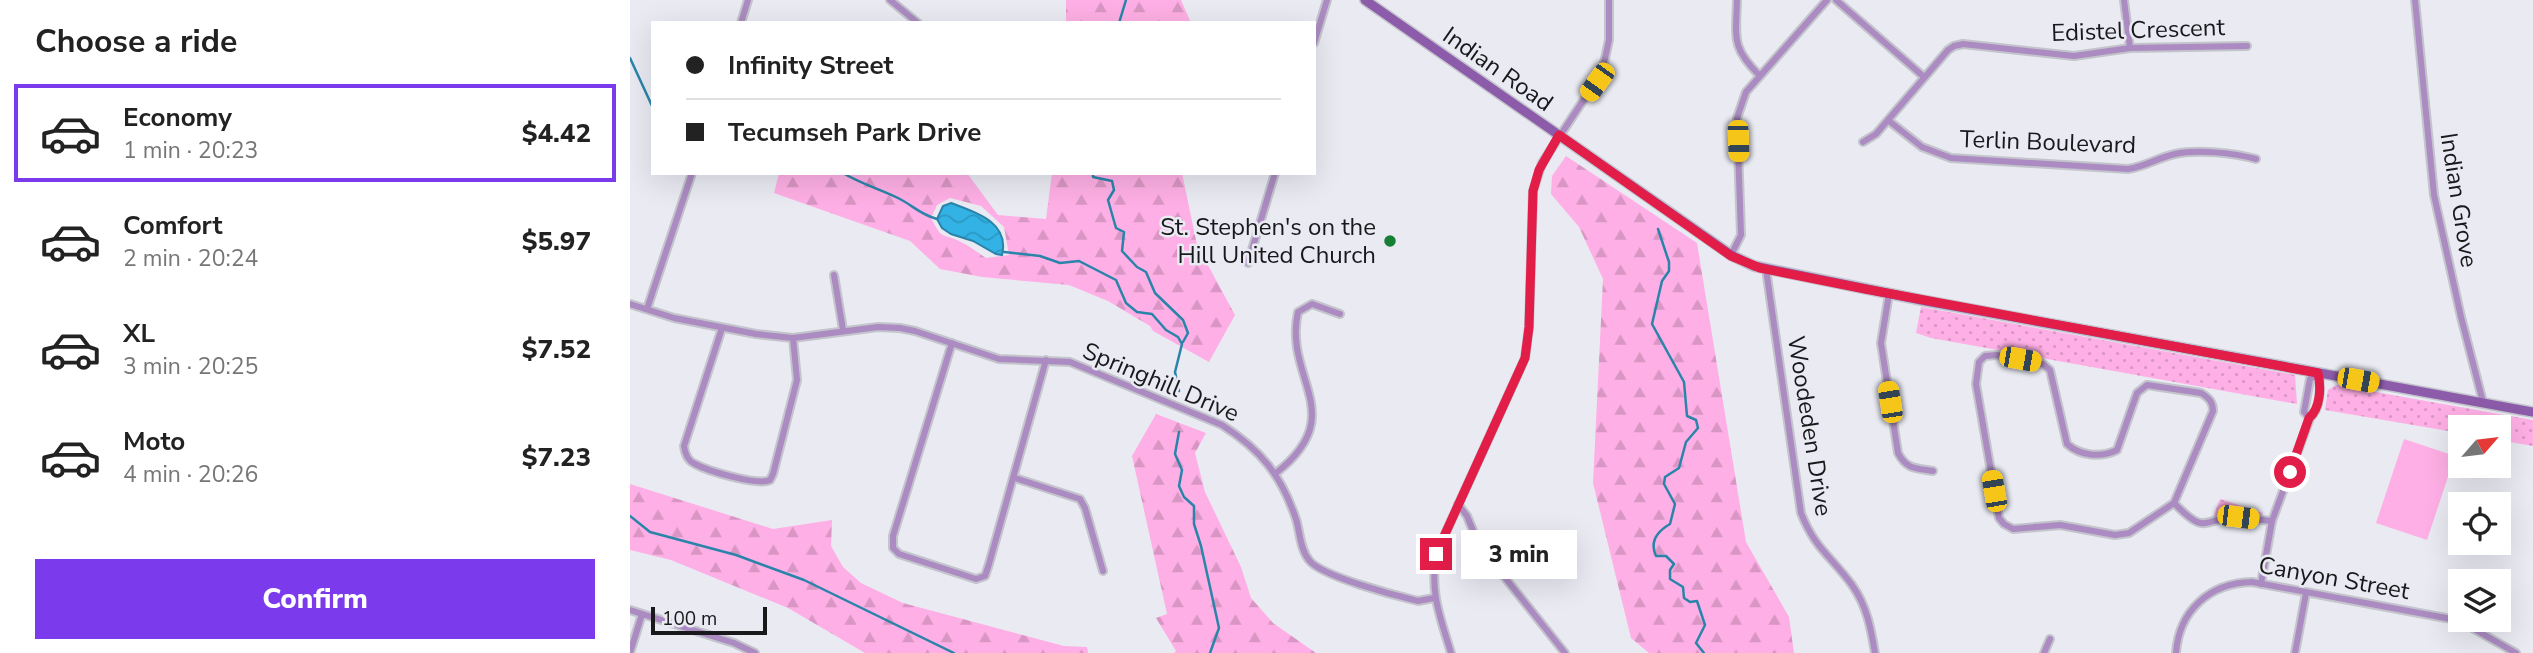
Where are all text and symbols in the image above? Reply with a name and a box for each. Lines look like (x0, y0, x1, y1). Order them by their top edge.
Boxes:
street label: Edistel Crescent (2051, 11, 2226, 49)
street label: Indian Road (1437, 19, 1559, 119)
text: Choose a ride (35, 20, 237, 63)
text: Infinity Street (728, 48, 894, 83)
car (1577, 59, 1618, 105)
text: Economy (123, 100, 232, 135)
icon: car (39, 102, 102, 165)
text: Tecumseh Park Drive (728, 115, 981, 150)
text: $4.42 (522, 116, 591, 151)
car (1727, 120, 1750, 162)
street label: Terlin Boulevard (1959, 123, 2137, 161)
street label: Indian Grove (2433, 130, 2485, 270)
text: 1 min · 20:23 (123, 135, 258, 166)
text: Comfort (123, 208, 223, 243)
icon: car (39, 210, 102, 273)
place label: St. Stephen's on the Hill United Church (1160, 211, 1376, 271)
text: $5.97 (522, 224, 591, 259)
marker: St. Stephen's on the Hill United Church (1382, 233, 1398, 249)
text: 2 min · 20:24 (123, 243, 258, 274)
text: XL (123, 316, 155, 351)
icon: car (39, 318, 102, 381)
text: $7.52 (522, 332, 591, 367)
street label: Woodeden Drive (1780, 334, 1840, 518)
street label: Springhill Drive (1078, 335, 1244, 429)
car (1998, 345, 2043, 373)
text: 3 min · 20:25 (123, 351, 258, 382)
car (2336, 366, 2381, 394)
car (1877, 380, 1904, 424)
north arrow (2448, 415, 2511, 478)
map controls (2448, 415, 2511, 632)
text: Moto (123, 424, 185, 459)
icon: car (39, 426, 102, 489)
text: $7.23 (522, 440, 591, 475)
route start (2274, 456, 2306, 488)
text: 4 min · 20:26 (123, 459, 258, 490)
car (1981, 468, 2008, 514)
button: locate (2448, 492, 2511, 555)
car (2216, 504, 2261, 530)
callout: 3 min (1460, 530, 1576, 578)
route end (1420, 538, 1452, 570)
text: 3 min (1489, 539, 1549, 570)
street label: Canyon Street (2256, 549, 2413, 607)
button: Confirm (35, 559, 595, 639)
button: layers (2448, 569, 2511, 632)
scale bar (651, 604, 766, 636)
text: 100 m (662, 606, 717, 632)

